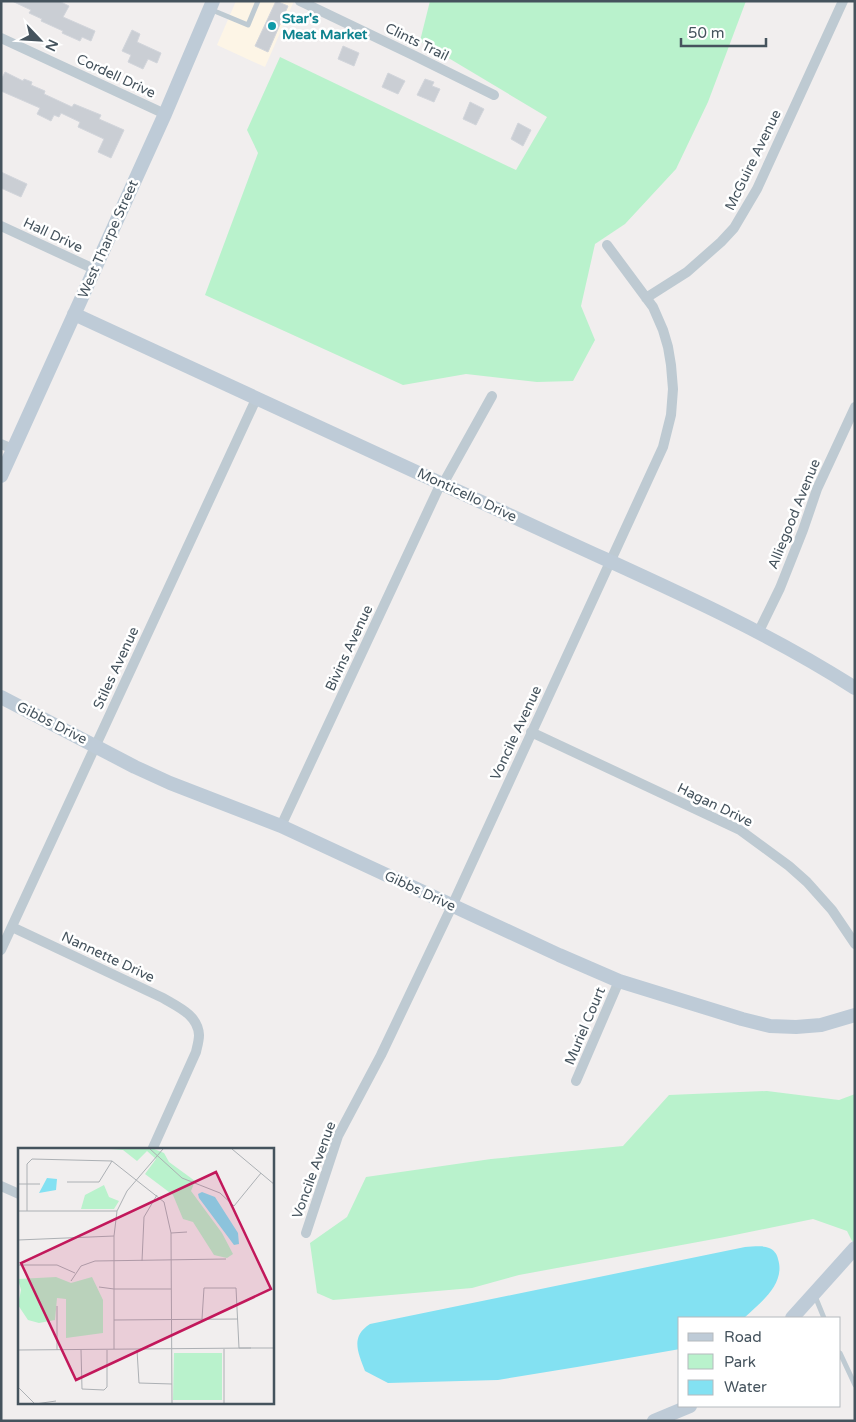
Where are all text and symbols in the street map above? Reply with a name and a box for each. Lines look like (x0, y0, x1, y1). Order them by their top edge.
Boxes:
place label: Star's Meat Market (282, 10, 368, 43)
north arrow (15, 15, 65, 65)
scale bar (681, 15, 766, 47)
street label: Clints Trail (382, 19, 452, 65)
marker: Star's Meat Market (266, 20, 278, 32)
text: 50 m (688, 24, 725, 42)
text: N (41, 37, 61, 54)
street label: Cordell Drive (74, 50, 158, 102)
street label: McGuire Avenue (721, 107, 785, 213)
street label: West Tharpe Street (74, 177, 142, 301)
street label: Hall Drive (21, 214, 85, 256)
street label: Alliegood Avenue (764, 456, 824, 572)
street label: Monticello Drive (414, 464, 520, 526)
street label: Bivins Avenue (322, 602, 376, 694)
street label: Stiles Avenue (89, 624, 143, 712)
street label: Voncile Avenue (487, 683, 545, 783)
street label: Gibbs Drive (14, 698, 90, 748)
street label: Hagan Drive (675, 779, 756, 831)
street label: Gibbs Drive (382, 867, 458, 915)
street label: Nannette Drive (59, 928, 157, 986)
street label: Muriel Court (561, 984, 609, 1068)
street label: Voncile Avenue (289, 1119, 339, 1221)
inset map (18, 1148, 274, 1404)
legend (678, 1317, 841, 1407)
text: Road (724, 1328, 762, 1346)
text: Park (724, 1353, 756, 1371)
text: Water (724, 1378, 767, 1396)

